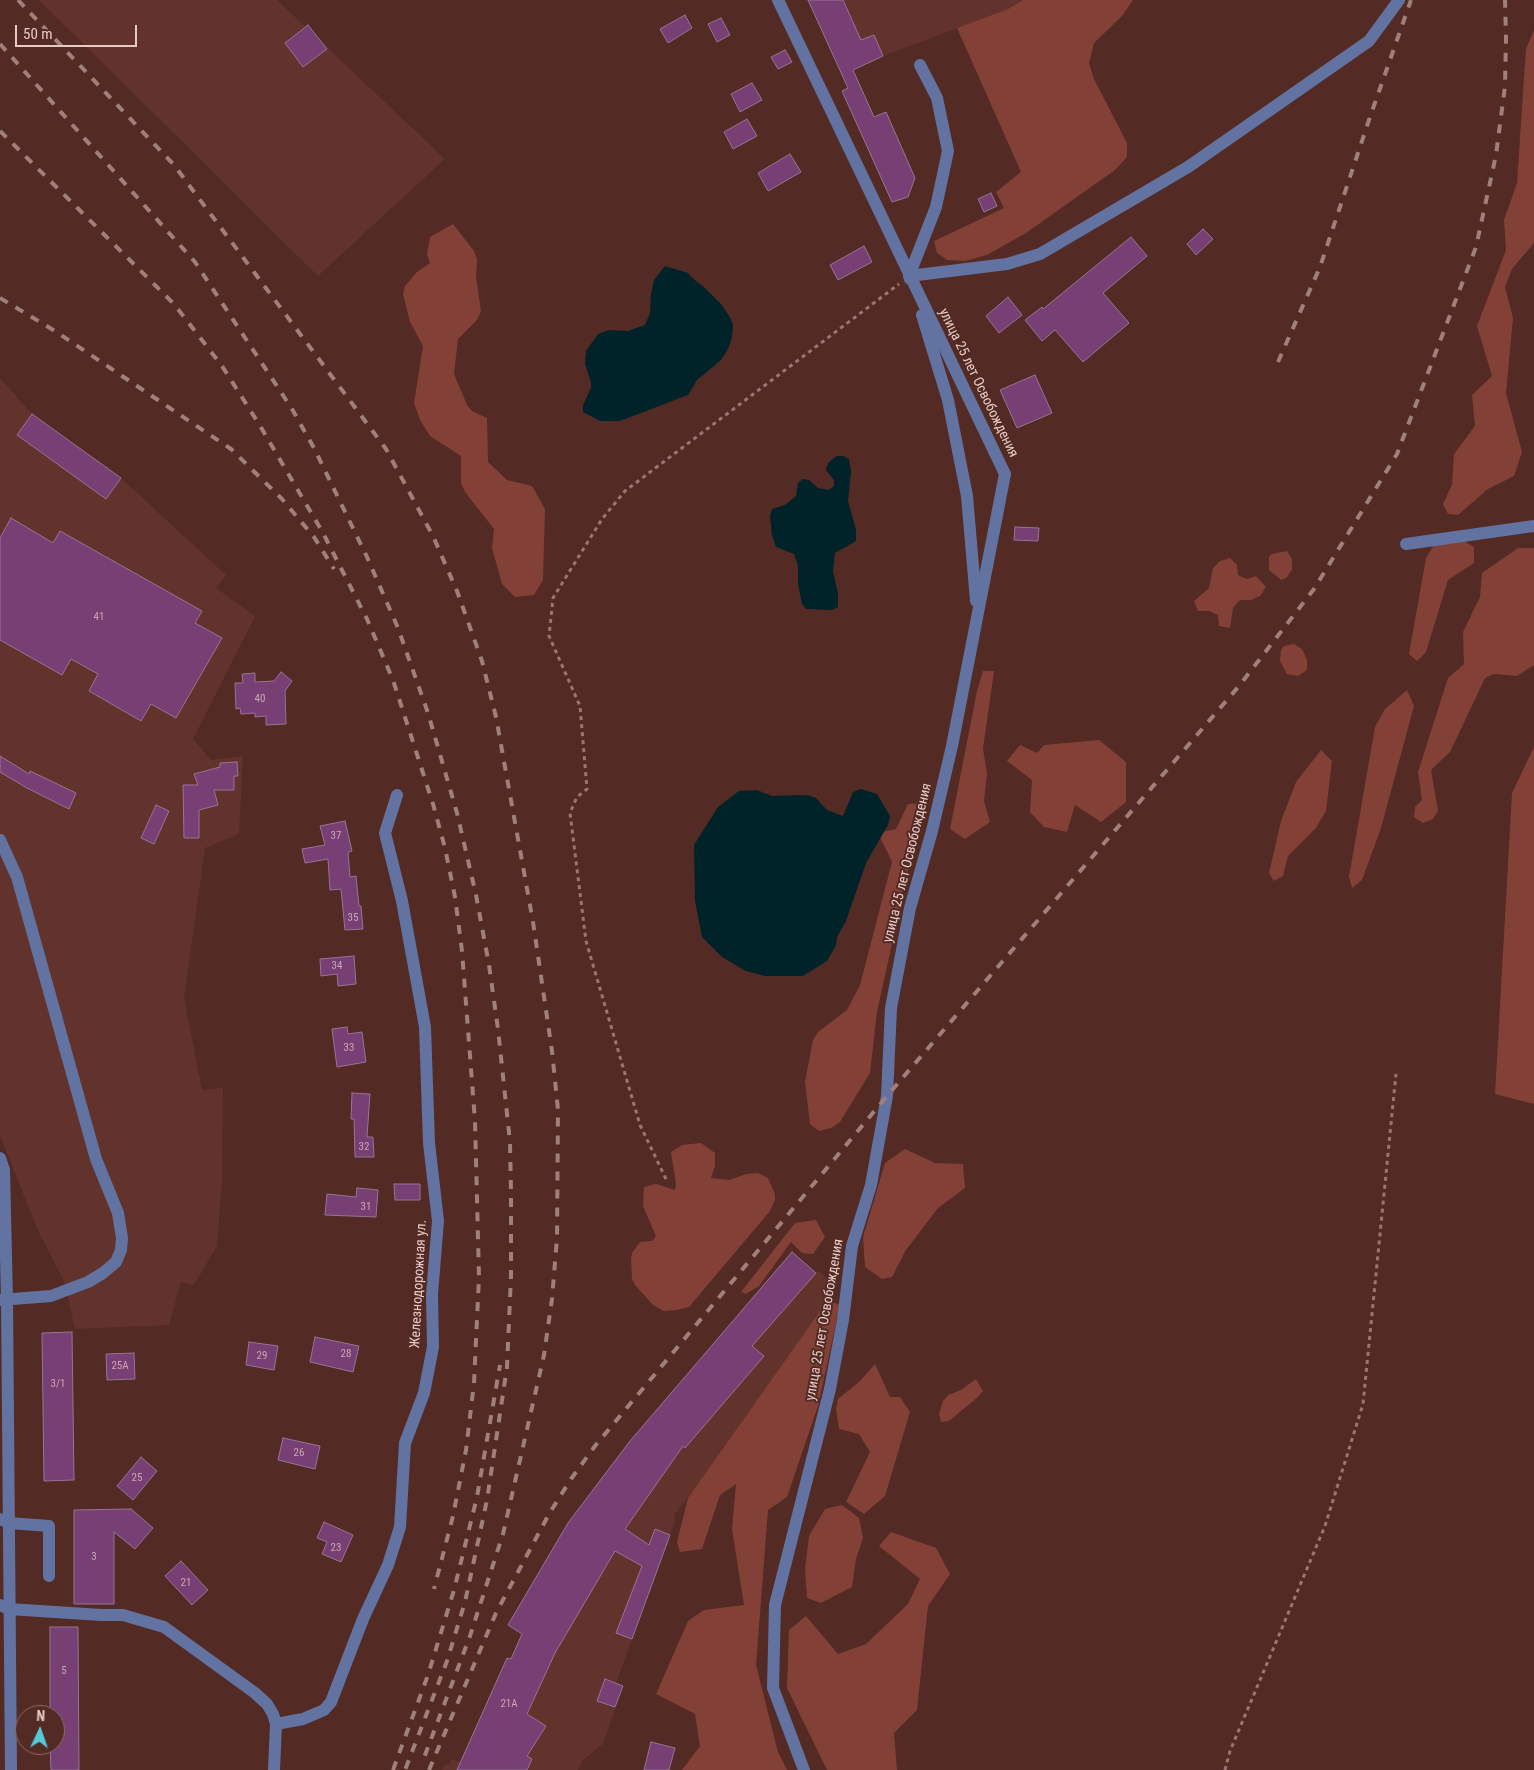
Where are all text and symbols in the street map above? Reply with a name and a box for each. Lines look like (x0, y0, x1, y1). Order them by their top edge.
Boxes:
scale bar (18, 15, 140, 47)
text: 50 m (23, 25, 53, 43)
street label: улица 25 лет Освобождения (935, 306, 1021, 460)
house number: 41 (94, 610, 104, 624)
house number: 40 (255, 692, 265, 706)
street label: улица 25 лет Освобождения (880, 781, 936, 945)
house number: 37 (331, 829, 341, 843)
house number: 35 (348, 911, 358, 925)
house number: 34 (332, 959, 342, 973)
house number: 33 (344, 1041, 354, 1055)
house number: 32 (359, 1140, 369, 1154)
house number: 31 (361, 1200, 371, 1214)
street label: Железнодорожная ул. (407, 1219, 431, 1349)
street label: улица 25 лет Освобождения (802, 1238, 848, 1402)
house number: 28 (341, 1347, 351, 1361)
house number: 29 (257, 1349, 267, 1363)
house number: 25А (111, 1359, 129, 1373)
house number: 3/1 (51, 1377, 65, 1391)
house number: 26 (294, 1446, 304, 1460)
house number: 25 (132, 1471, 142, 1485)
house number: 23 (331, 1541, 341, 1555)
house number: 3 (91, 1550, 97, 1564)
house number: 21 (181, 1576, 191, 1590)
house number: 5 (61, 1664, 67, 1678)
house number: 21А (500, 1697, 518, 1711)
north arrow (15, 1705, 65, 1755)
text: N (36, 1708, 45, 1724)

